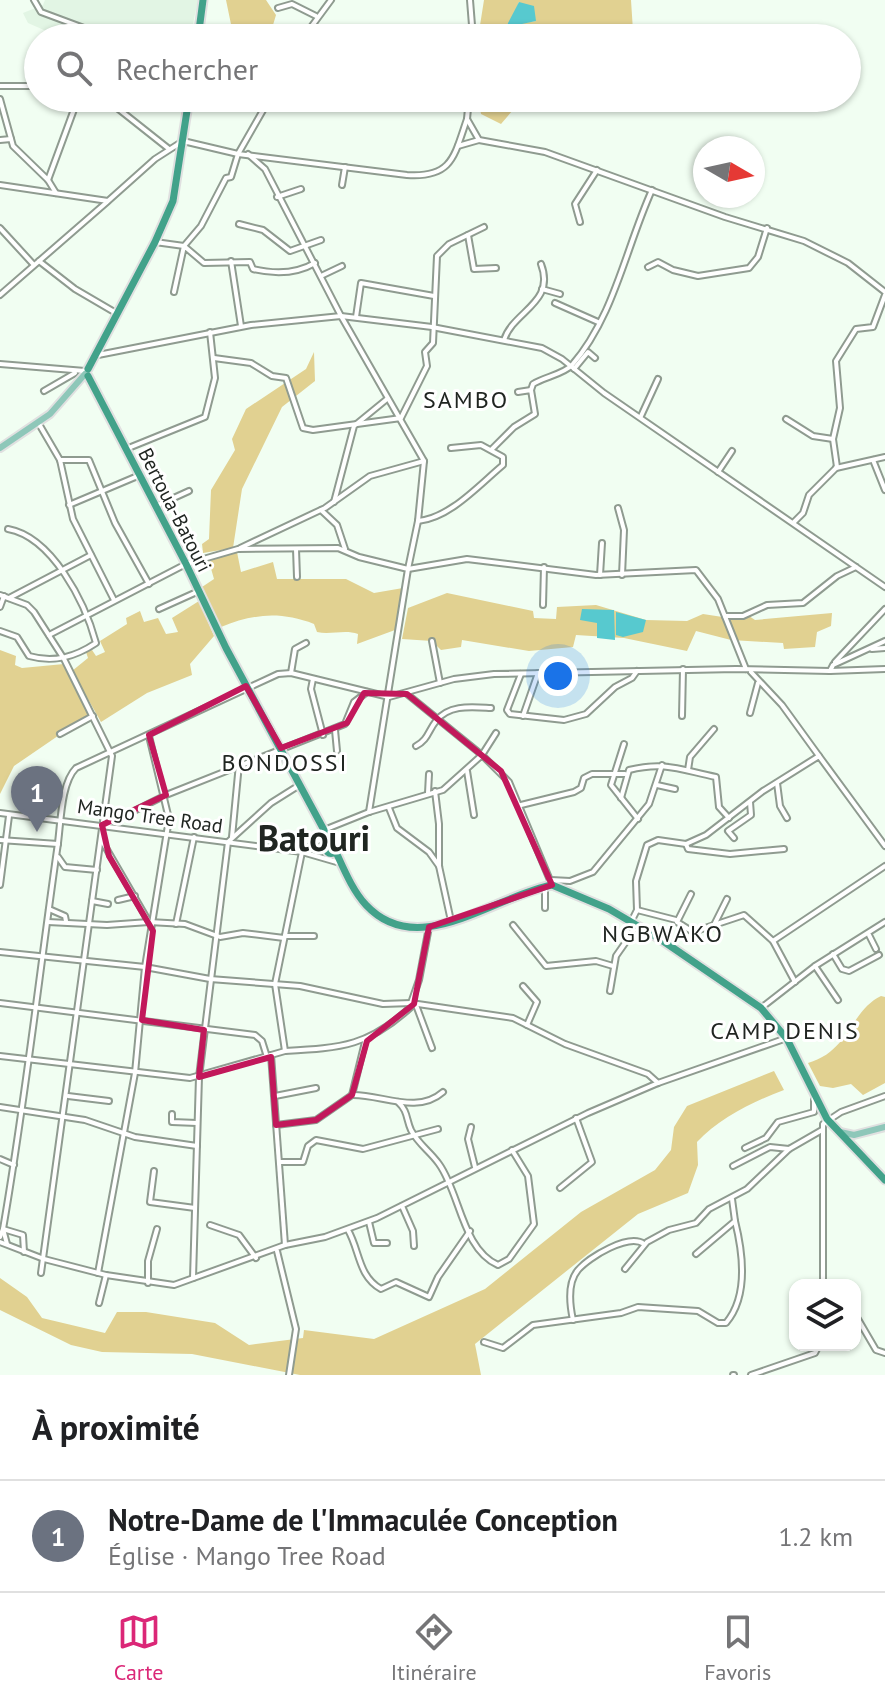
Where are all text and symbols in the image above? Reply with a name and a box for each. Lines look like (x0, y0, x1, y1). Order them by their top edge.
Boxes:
search box (24, 24, 861, 112)
icon: search (52, 46, 96, 90)
text: Rechercher (116, 49, 258, 88)
north arrow (693, 136, 765, 208)
district label: SAMBO (423, 384, 509, 415)
street label: Bertoua-Batouri (132, 443, 218, 577)
your location (538, 656, 578, 696)
district label: BONDOSSI (221, 747, 349, 778)
pin: 1 (11, 766, 63, 832)
street label: Mango Tree Road (76, 793, 224, 839)
district label: Batouri (258, 814, 370, 861)
district label: NGBWAKO (602, 918, 724, 949)
district label: CAMP DENIS (710, 1015, 860, 1046)
map controls (789, 1279, 861, 1351)
button: layers (789, 1279, 861, 1351)
text: À proximité (32, 1405, 200, 1449)
text: Notre-Dame de l'Immaculée Conception (108, 1500, 618, 1539)
text: 1 (51, 1520, 65, 1553)
text: 1.2 km (779, 1520, 853, 1553)
text: Église · Mango Tree Road (108, 1539, 386, 1572)
tab: Carte (114, 1610, 163, 1686)
tab: Itinéraire (391, 1610, 477, 1686)
tab: Favoris (704, 1610, 771, 1686)

